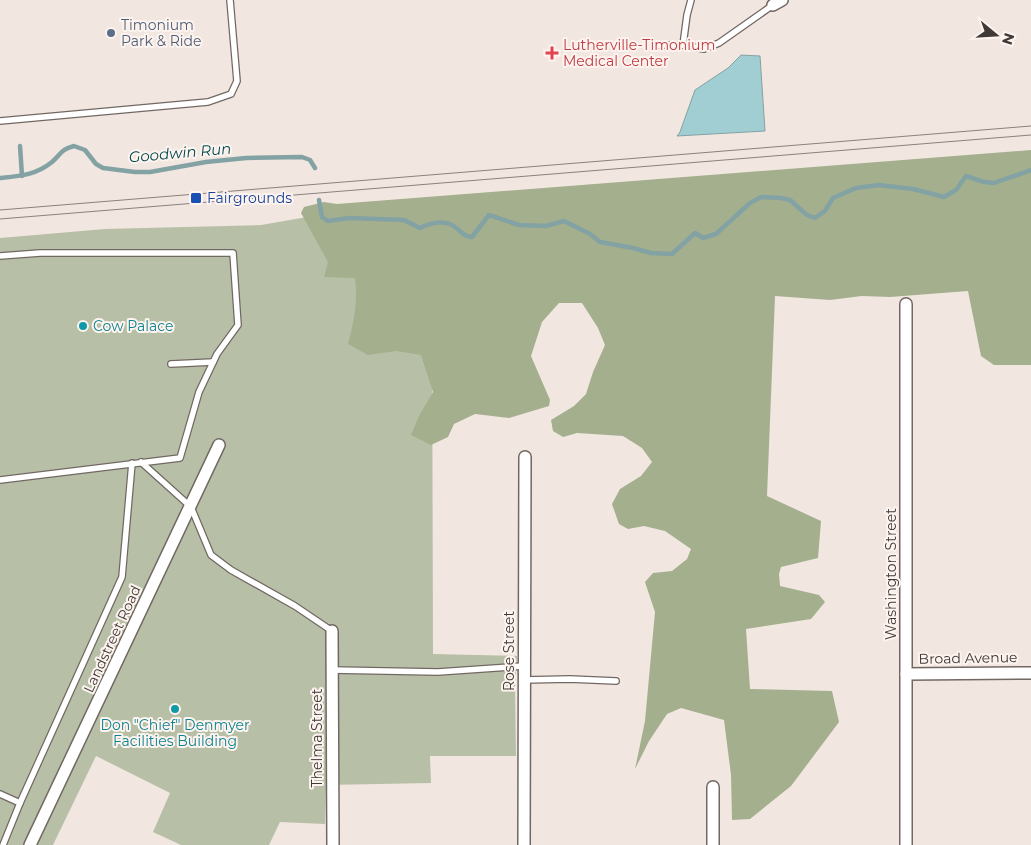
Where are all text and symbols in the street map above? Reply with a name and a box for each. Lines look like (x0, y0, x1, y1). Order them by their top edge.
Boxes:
north arrow (971, 10, 1021, 60)
place label: Timonium Park & Ride (121, 16, 202, 50)
marker: Timonium Park & Ride (105, 27, 117, 39)
text: N (998, 31, 1019, 47)
place label: Lutherville-Timonium Medical Center (563, 36, 715, 70)
marker: Lutherville-Timonium Medical Center (545, 46, 559, 60)
water label: Goodwin Run (128, 139, 232, 166)
place label: Fairgrounds (207, 189, 292, 207)
marker: Fairgrounds (189, 191, 203, 205)
place label: Cow Palace (93, 317, 174, 335)
marker: Cow Palace (77, 320, 89, 332)
street label: Washington Street (882, 508, 900, 640)
street label: Landstreet Road (79, 582, 145, 696)
street label: Rose Street (500, 611, 518, 691)
street label: Broad Avenue (918, 648, 1018, 668)
street label: Thelma Street (308, 688, 326, 787)
marker: Don "Chief" Denmyer Facilities Building (169, 703, 181, 715)
place label: Don "Chief" Denmyer Facilities Building (100, 716, 250, 750)

